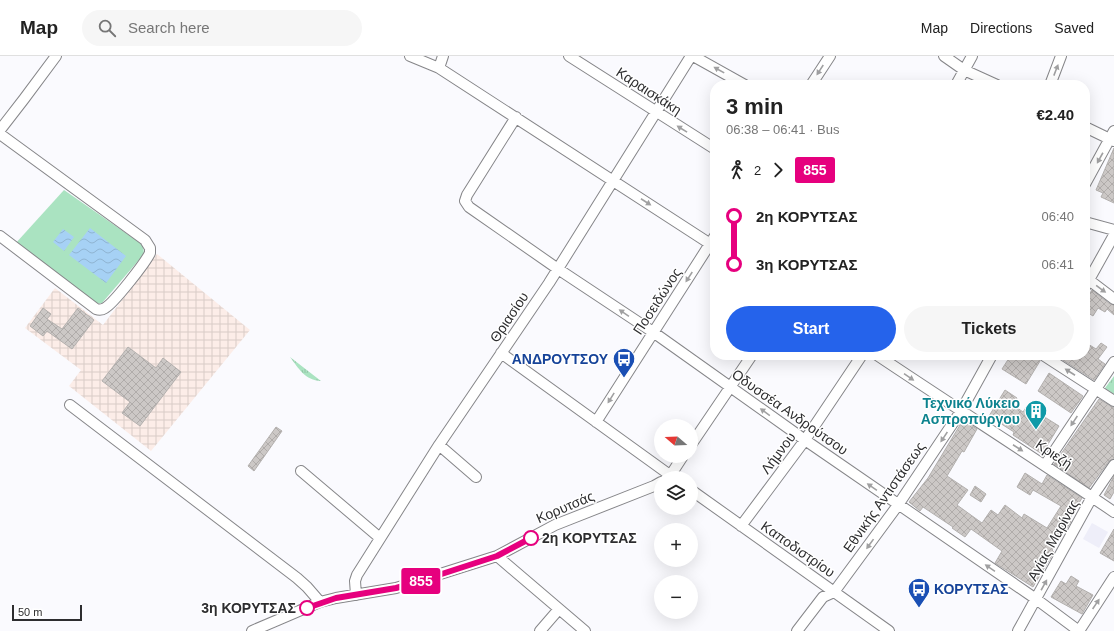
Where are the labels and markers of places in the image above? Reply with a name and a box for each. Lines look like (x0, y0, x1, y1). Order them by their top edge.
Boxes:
bus stop icon: ΑΝΔΡΟΥΤΣΟΥ (611, 346, 637, 379)
place label: ΑΝΔΡΟΥΤΣΟΥ (512, 351, 609, 367)
place label: Τεχνικό Λύκειο Ασπροπύργου (921, 395, 1020, 427)
building icon: Τεχνικό Λύκειο Ασπροπύργου (1023, 398, 1049, 431)
marker: 2η ΚΟΡΥΤΣΑΣ (523, 530, 539, 546)
place label: 2η ΚΟΡΥΤΣΑΣ (542, 530, 637, 546)
bus stop icon: ΚΟΡΥΤΣΑΣ (906, 576, 932, 609)
place label: ΚΟΡΥΤΣΑΣ (934, 581, 1009, 597)
place label: 3η ΚΟΡΥΤΣΑΣ (201, 600, 296, 616)
marker: 3η ΚΟΡΥΤΣΑΣ (299, 600, 315, 616)

